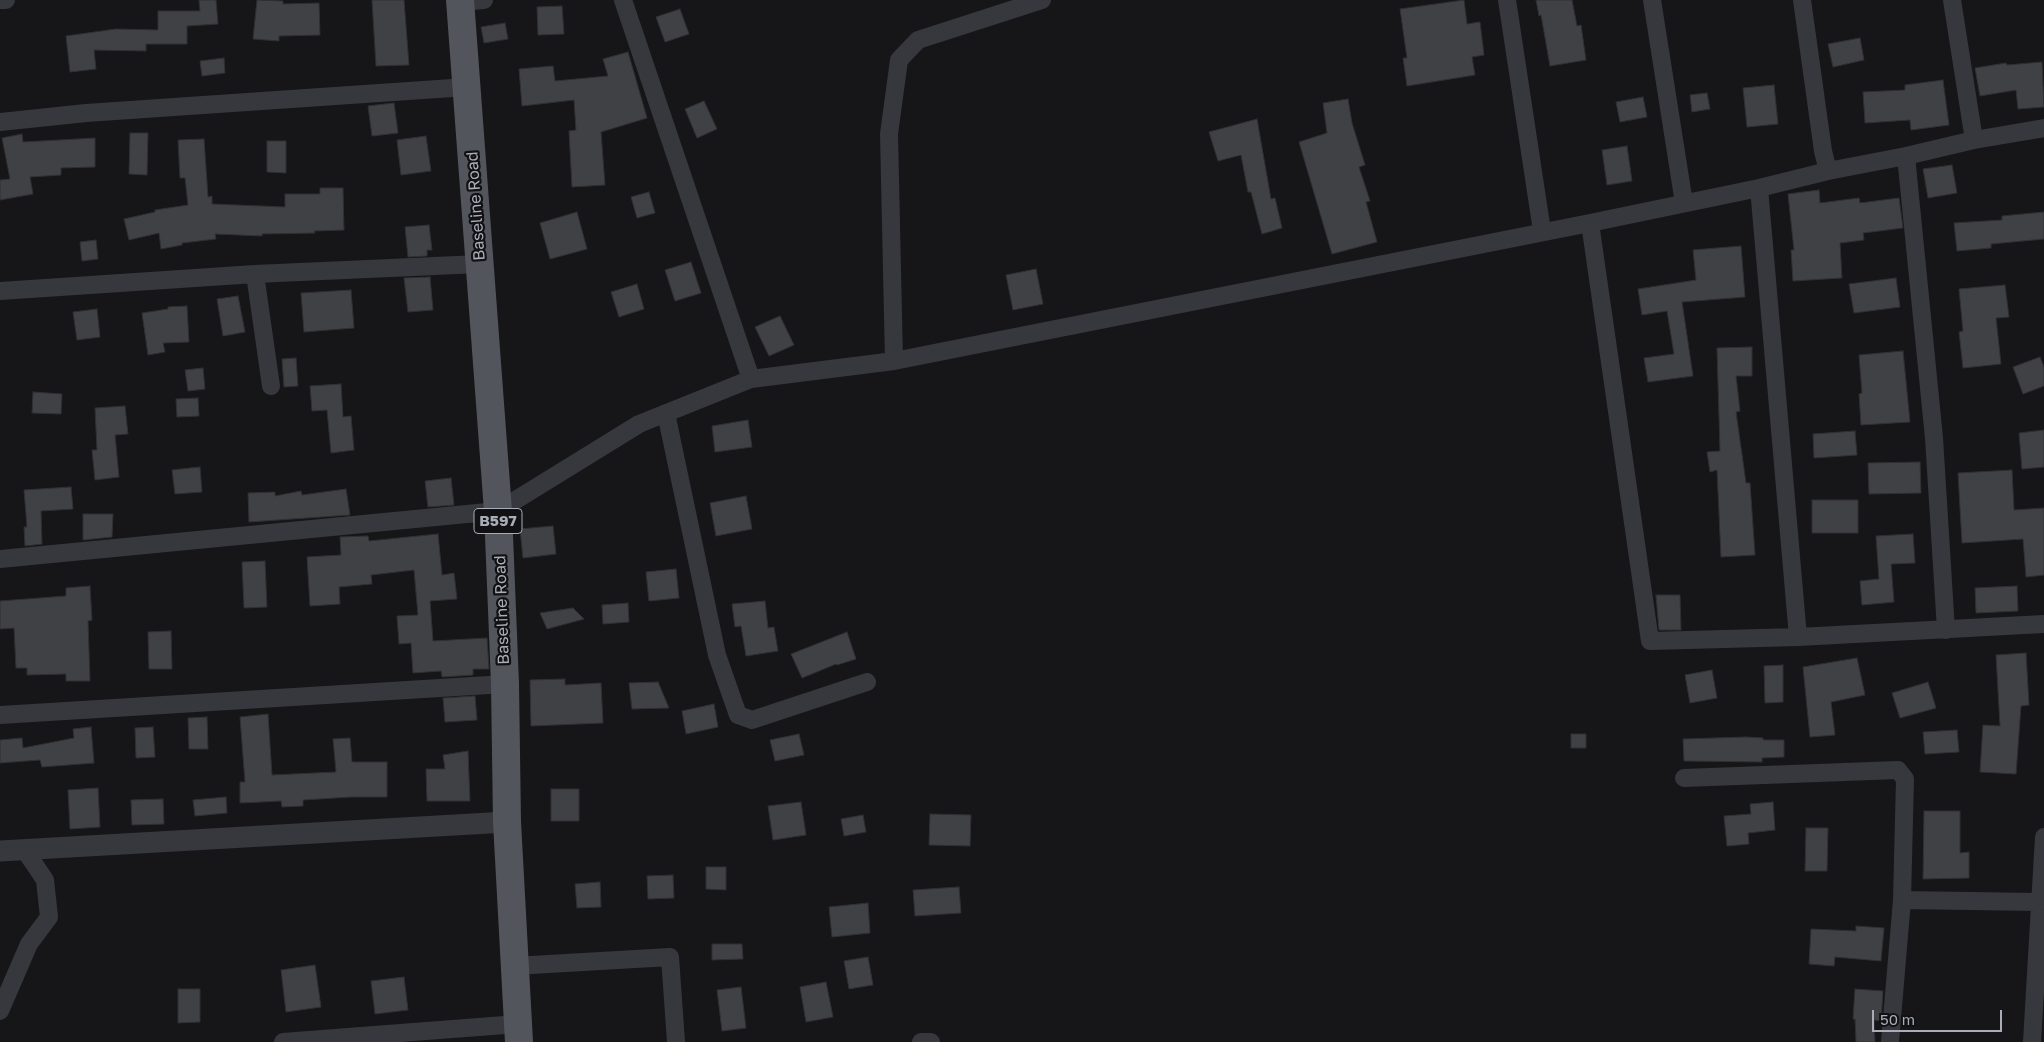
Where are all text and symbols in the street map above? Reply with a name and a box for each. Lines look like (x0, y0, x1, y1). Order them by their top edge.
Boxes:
street label: Baseline Road (463, 151, 489, 261)
road number: B597 (474, 508, 522, 534)
street label: Baseline Road (490, 555, 514, 665)
scale bar (1874, 1000, 2004, 1032)
text: 50 m (1880, 1010, 1915, 1028)

